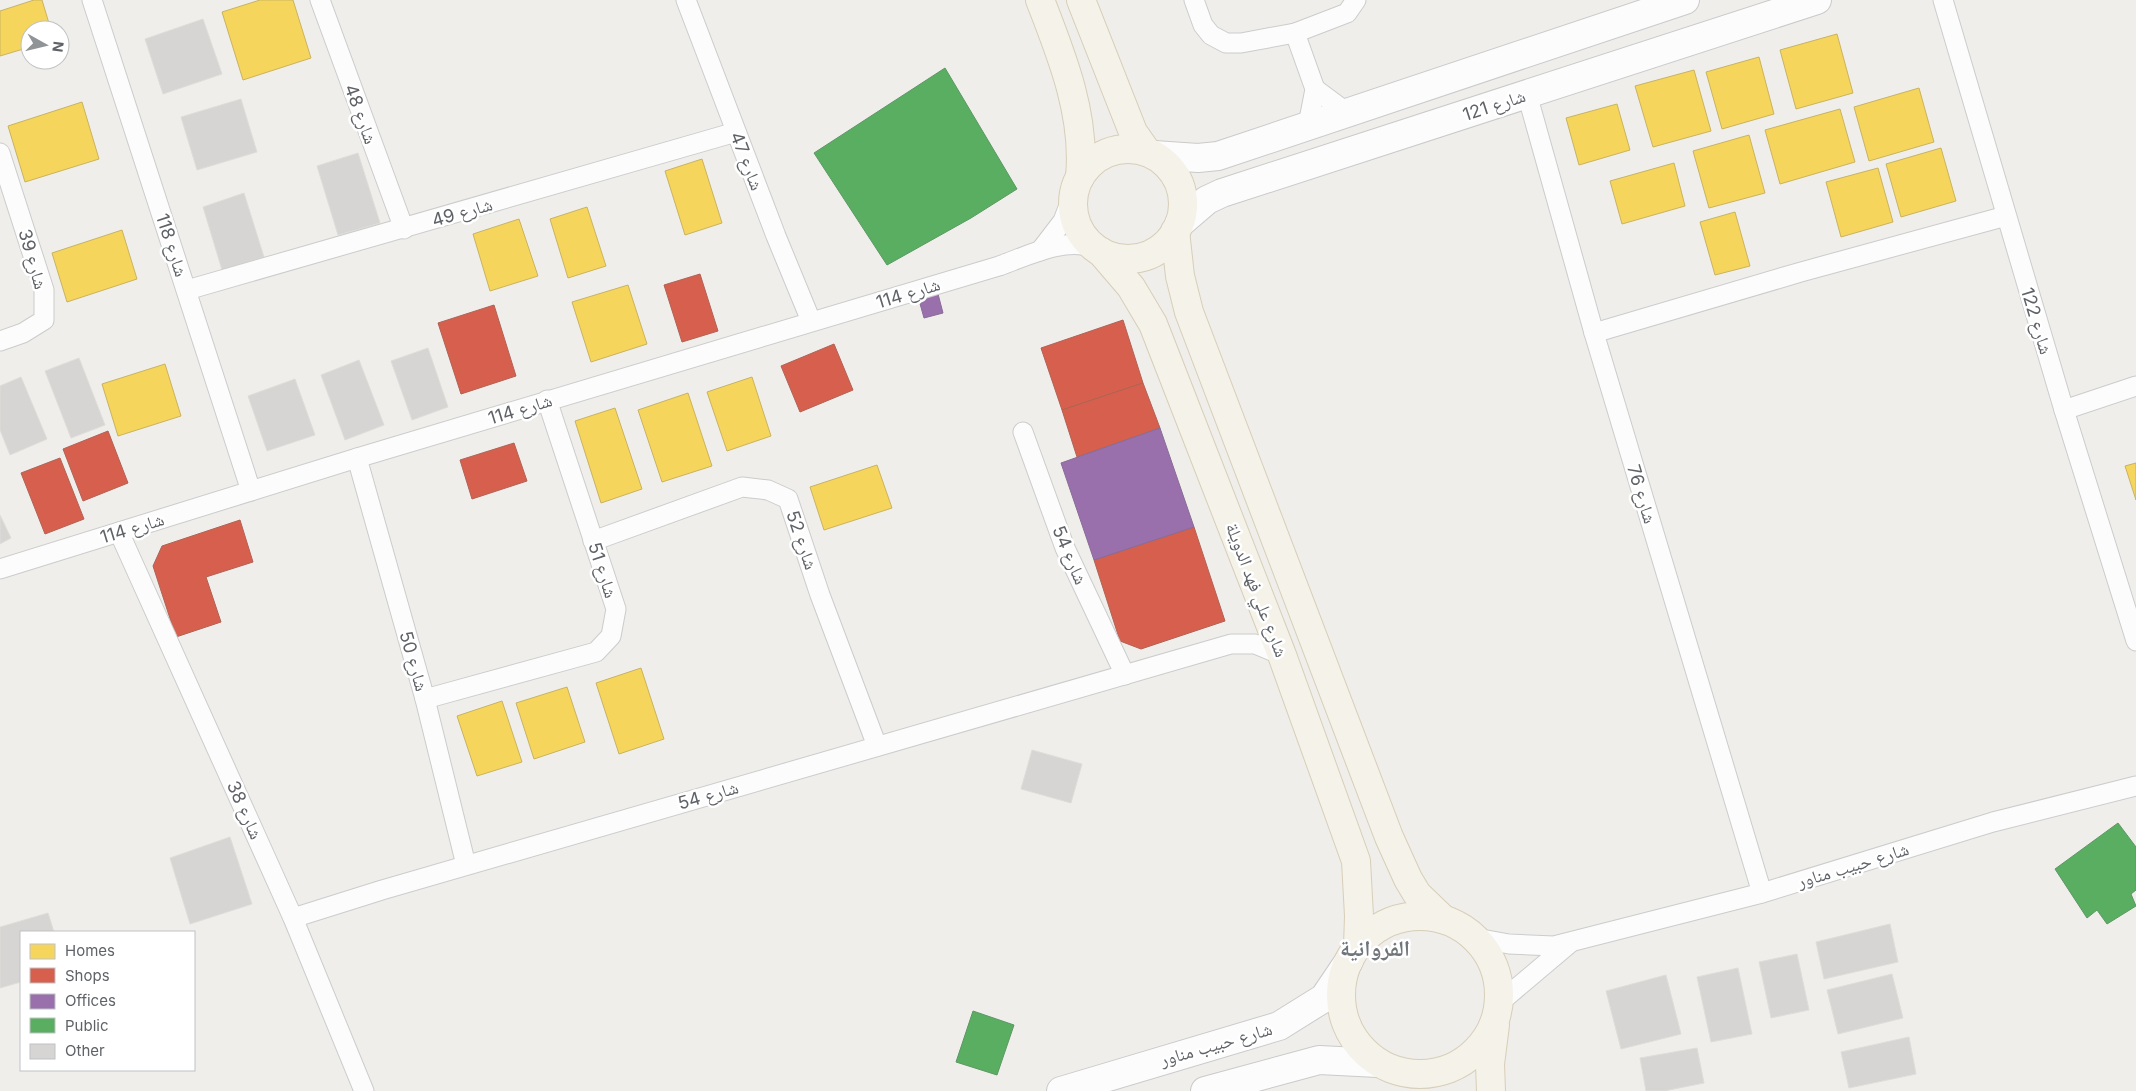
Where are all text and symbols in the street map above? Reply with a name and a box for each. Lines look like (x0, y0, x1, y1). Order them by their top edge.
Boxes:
north arrow (20, 20, 70, 70)
text: N (49, 40, 68, 53)
street label: شارع 48 (340, 81, 381, 147)
street label: شارع 121 (1460, 85, 1528, 126)
street label: شارع 47 (725, 129, 768, 194)
street label: شارع 49 (429, 193, 495, 232)
street label: شارع 118 (151, 211, 192, 279)
street label: شارع 39 (13, 227, 52, 292)
street label: شارع 114 (874, 273, 943, 314)
street label: شارع 122 (2016, 285, 2057, 357)
street label: شارع 114 (486, 389, 555, 430)
street label: شارع 76 (1622, 462, 1661, 526)
street label: شارع 114 (98, 508, 167, 549)
street label: شارع 52 (781, 508, 822, 573)
street label: شارع علي فهد الدويلة (1217, 520, 1292, 662)
street label: شارع 54 (1047, 522, 1092, 588)
street label: شارع 51 (583, 539, 622, 601)
street label: شارع 50 (394, 629, 433, 694)
street label: شارع 54 (675, 776, 741, 815)
street label: شارع 38 (222, 778, 267, 843)
street label: شارع حبيب مناور (1794, 838, 1912, 893)
legend (20, 931, 195, 1071)
district label: الفروانية (1340, 935, 1410, 961)
text: Homes (65, 941, 115, 960)
text: Shops (65, 966, 110, 985)
text: Offices (65, 991, 116, 1010)
text: Public (65, 1016, 108, 1035)
street label: شارع حبيب مناور (1157, 1018, 1275, 1071)
text: Other (65, 1041, 105, 1060)

